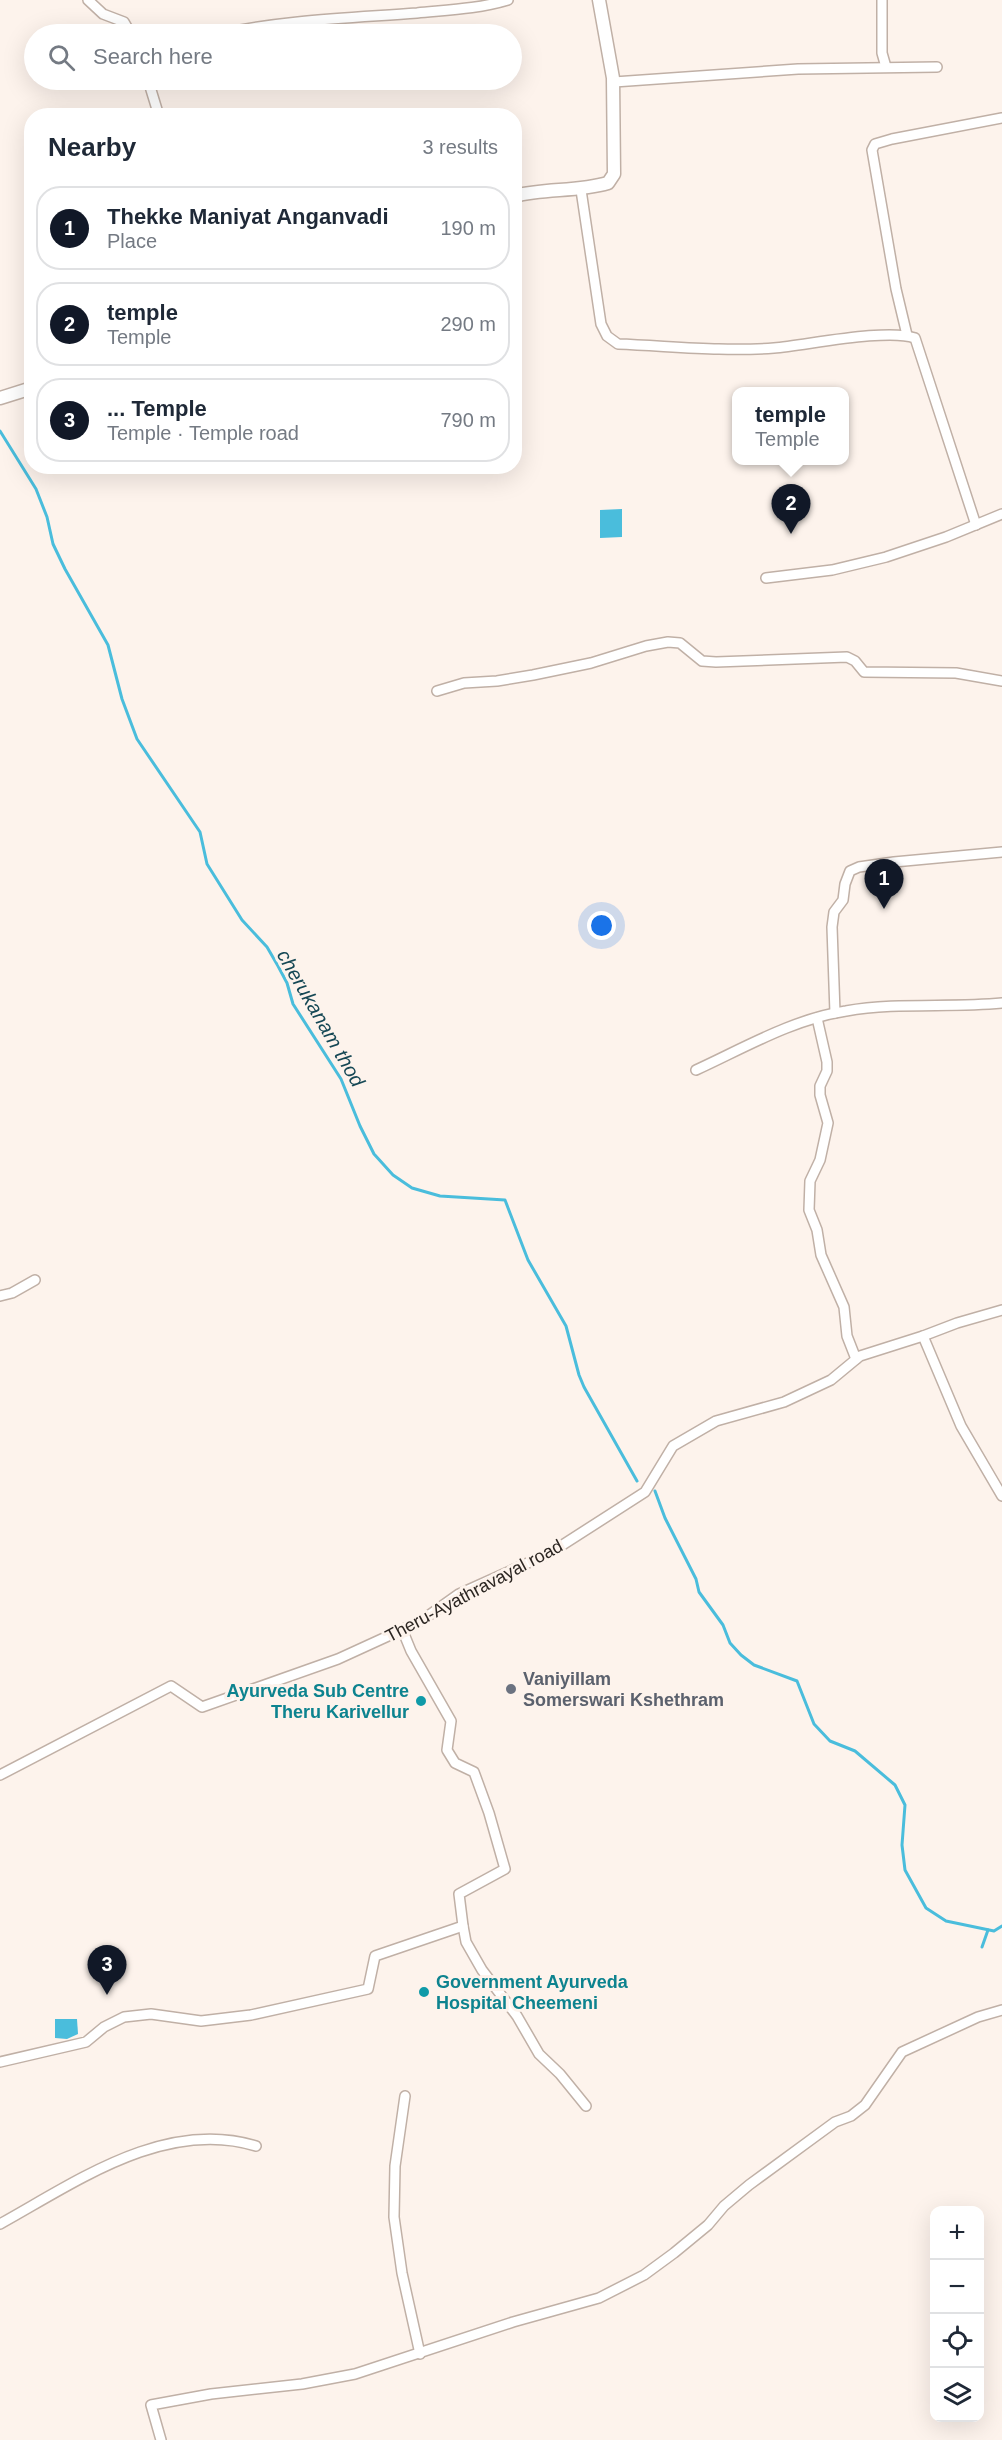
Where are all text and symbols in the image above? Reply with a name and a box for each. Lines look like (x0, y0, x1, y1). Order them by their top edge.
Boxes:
search box (24, 24, 522, 90)
icon: search (45, 41, 78, 74)
text: Search here (93, 44, 213, 69)
text: Nearby (48, 132, 136, 162)
text: 3 results (422, 136, 498, 158)
text: Thekke Maniyat Anganvadi (107, 204, 389, 229)
text: 1 (64, 217, 75, 239)
text: 190 m (440, 217, 496, 239)
text: Place (107, 230, 157, 252)
text: temple (107, 300, 178, 325)
text: 2 (64, 313, 75, 335)
text: 290 m (440, 313, 496, 335)
text: Temple (107, 326, 171, 348)
popup (732, 387, 849, 465)
text: ... Temple (107, 396, 207, 421)
text: temple (755, 402, 826, 427)
text: 3 (64, 409, 75, 431)
text: 790 m (440, 409, 496, 431)
text: Temple · Temple road (107, 422, 299, 444)
text: Temple (755, 428, 820, 450)
pin: 2 (772, 484, 810, 534)
pin: 1 (864, 860, 904, 909)
your location (587, 911, 616, 940)
water label: cherukanam thod (273, 946, 370, 1091)
street label: Theru-Ayathravayal road (382, 1536, 566, 1646)
place label: Vaniyillam Somerswari Kshethram (523, 1669, 724, 1710)
place label: Ayurveda Sub Centre Theru Karivellur (227, 1681, 409, 1722)
marker: Vaniyillam Somerswari Kshethram (504, 1682, 518, 1696)
marker: Ayurveda Sub Centre Theru Karivellur (414, 1694, 428, 1708)
pin: 3 (88, 1946, 126, 1995)
place label: Government Ayurveda Hospital Cheemeni (436, 1972, 629, 2013)
marker: Government Ayurveda Hospital Cheemeni (417, 1985, 431, 1999)
map controls (930, 2206, 984, 2422)
button: + (930, 2206, 984, 2260)
button: − (930, 2260, 984, 2314)
button: locate (930, 2314, 984, 2368)
button: layers (930, 2368, 984, 2422)

